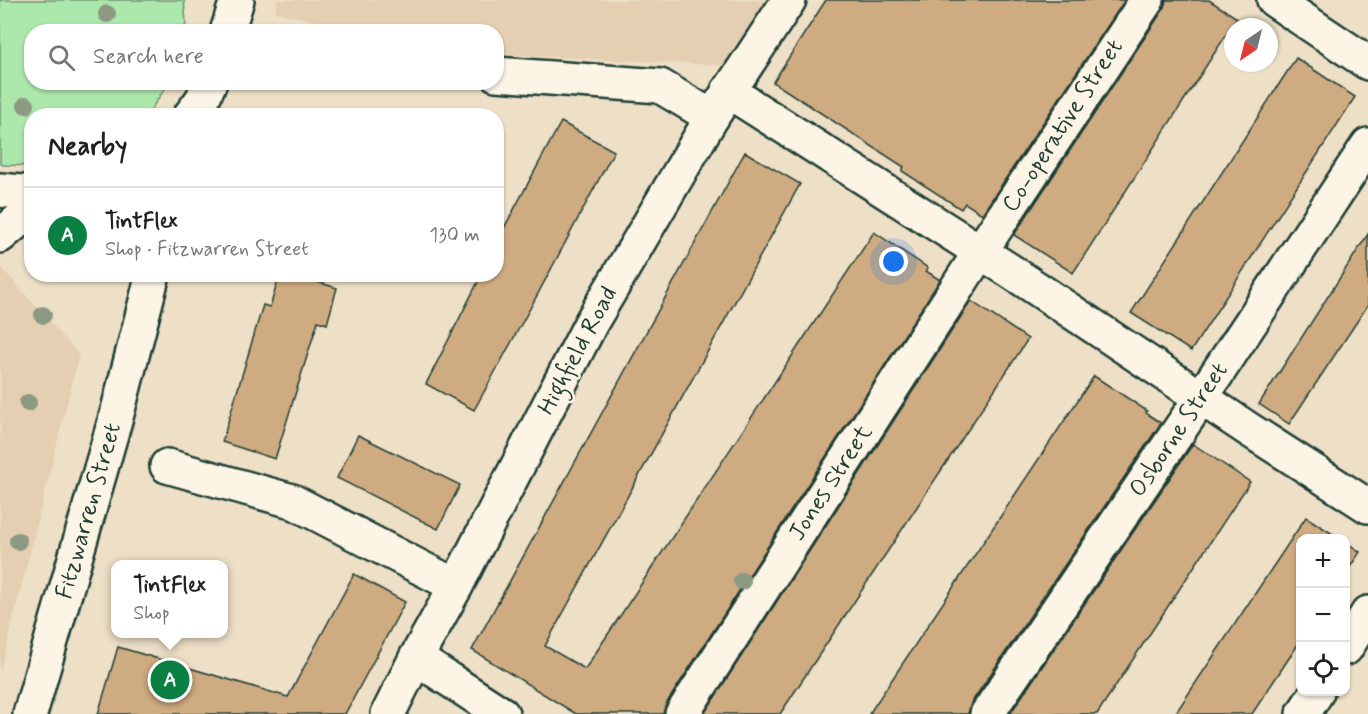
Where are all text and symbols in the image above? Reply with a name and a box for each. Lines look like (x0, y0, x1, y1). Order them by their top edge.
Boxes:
north arrow (1224, 18, 1278, 72)
search box (24, 24, 504, 90)
street label: Co-operative Street (995, 33, 1131, 219)
icon: search (45, 41, 78, 74)
text: Search here (93, 43, 204, 71)
text: Nearby (48, 130, 127, 164)
text: TintFlex (105, 208, 178, 236)
text: A (61, 222, 74, 249)
text: 130 m (429, 222, 480, 249)
text: Shop · Fitzwarren Street (105, 236, 309, 263)
your location (879, 247, 908, 276)
street label: Highfield Road (531, 282, 627, 422)
street label: Osborne Street (1123, 357, 1235, 503)
street label: Fitzwarren Street (49, 419, 129, 603)
street label: Jones Street (782, 419, 880, 547)
map controls (1296, 534, 1350, 696)
button: + (1296, 534, 1350, 588)
popup (111, 560, 228, 638)
text: TintFlex (133, 572, 206, 600)
button: − (1296, 588, 1350, 642)
text: Shop (133, 600, 170, 627)
button: locate (1296, 642, 1350, 696)
pin: A (150, 658, 190, 702)

